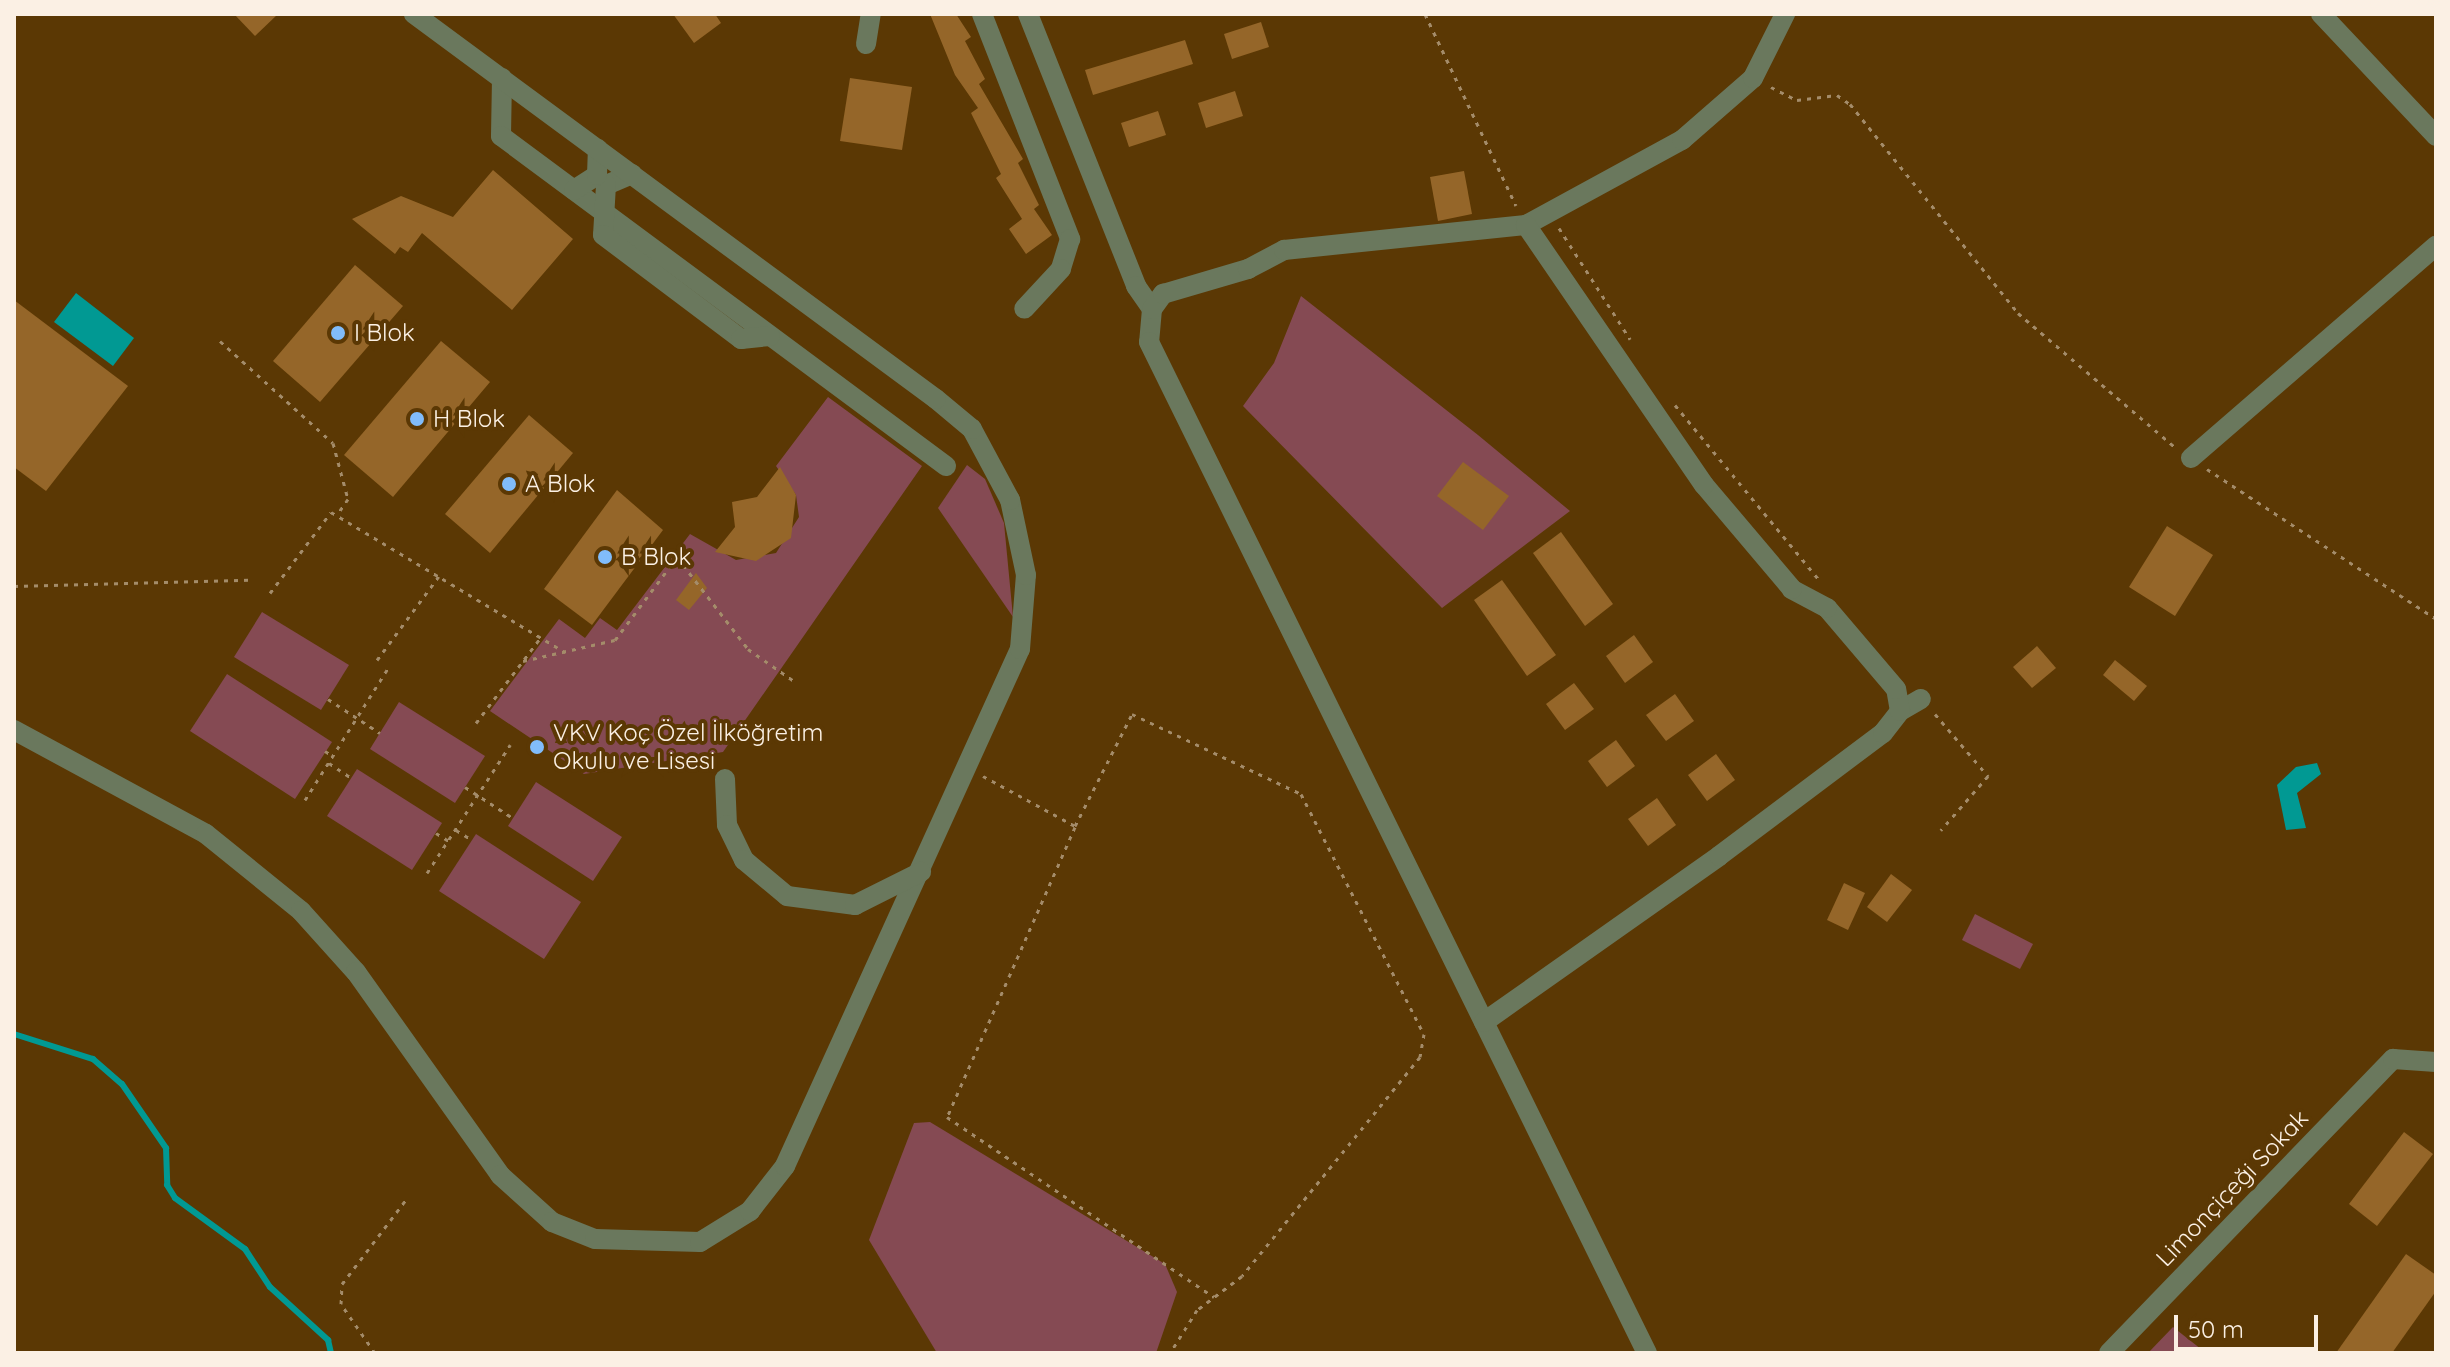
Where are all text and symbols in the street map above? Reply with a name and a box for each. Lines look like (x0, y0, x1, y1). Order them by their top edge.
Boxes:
place label: I Blok (354, 319, 415, 347)
marker: I Blok (329, 324, 347, 342)
place label: H Blok (433, 405, 505, 433)
marker: H Blok (408, 410, 426, 428)
place label: A Blok (525, 470, 595, 498)
marker: A Blok (500, 475, 518, 493)
place label: B Blok (621, 543, 691, 571)
marker: B Blok (596, 548, 614, 566)
place label: VKV Koç Özel İlköğretim Okulu ve Lisesi (553, 719, 823, 775)
marker: VKV Koç Özel İlköğretim Okulu ve Lisesi (528, 738, 546, 756)
street label: Limonçiçeği Sokak (2150, 1104, 2314, 1272)
scale bar (2178, 1299, 2322, 1349)
text: 50 m (2188, 1314, 2244, 1344)

